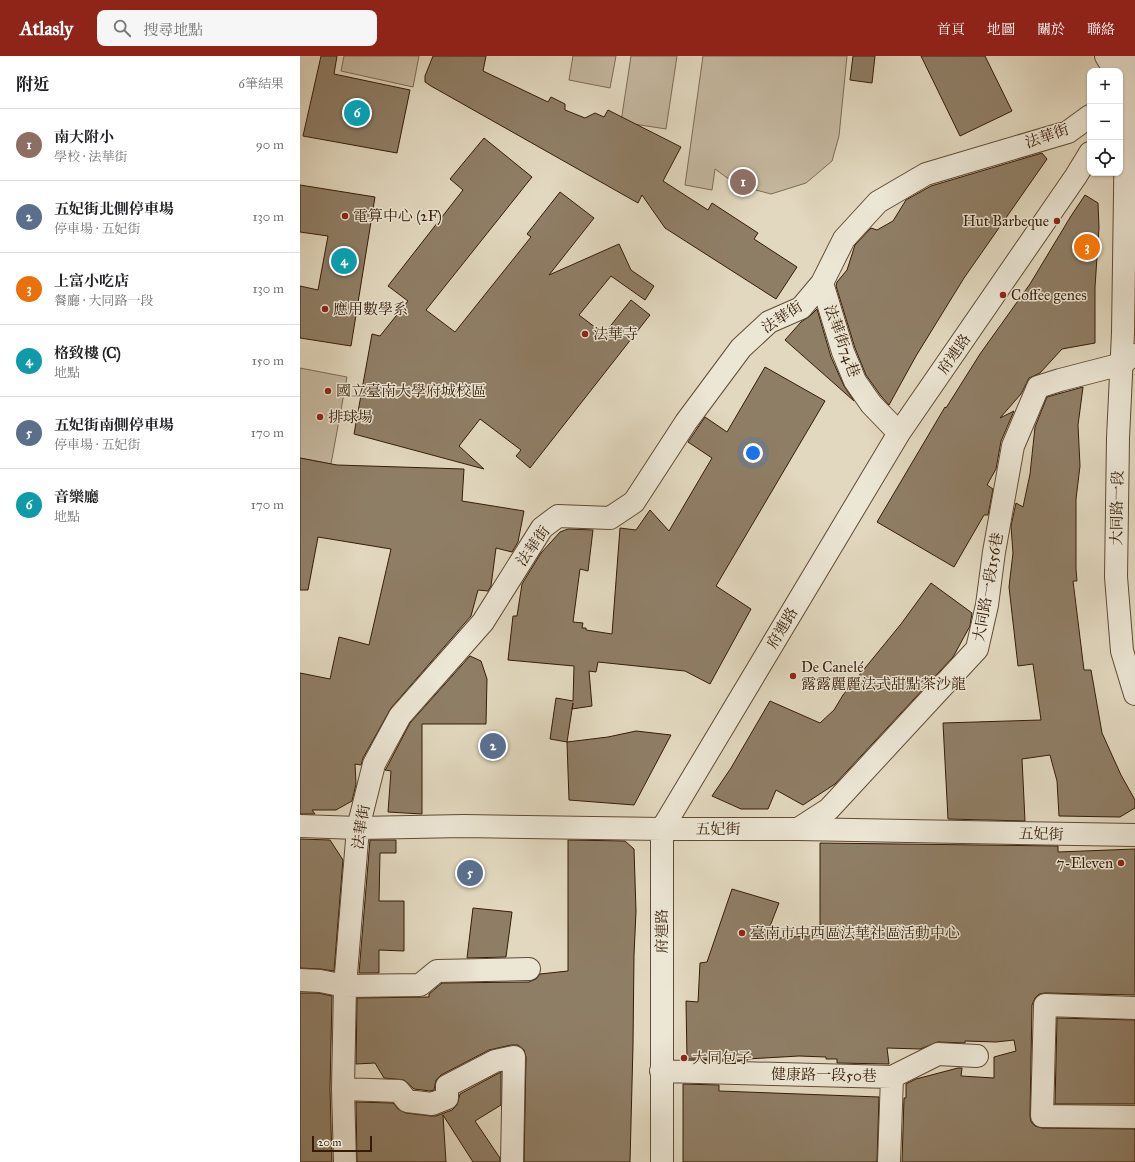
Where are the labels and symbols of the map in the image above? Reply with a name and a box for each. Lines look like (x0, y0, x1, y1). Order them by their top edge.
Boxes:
pin: 6 (344, 98, 370, 128)
street label: 法華街 (1023, 120, 1071, 152)
pin: 1 (730, 167, 756, 197)
place label: 電算中心 (2F) (353, 207, 442, 226)
marker: 電算中心 (2F) (340, 211, 350, 221)
place label: Hut Barbeque (963, 212, 1049, 231)
marker: Hut Barbeque (1052, 216, 1062, 226)
pin: 3 (1074, 232, 1100, 262)
pin: 4 (331, 246, 357, 276)
place label: Coffee genes (1011, 286, 1087, 304)
marker: Coffee genes (998, 290, 1008, 300)
street label: 法華街 (758, 297, 806, 337)
place label: 應用數學系 (333, 300, 408, 318)
street label: 法華街74巷 (821, 302, 863, 380)
marker: 應用數學系 (320, 304, 330, 314)
place label: 法華寺 (593, 325, 638, 343)
marker: 法華寺 (580, 329, 590, 339)
street label: 府連路 (934, 330, 974, 378)
place label: 國立臺南大學府城校區 (336, 382, 486, 400)
marker: 國立臺南大學府城校區 (323, 386, 333, 396)
place label: 排球場 (328, 408, 373, 426)
marker: 排球場 (315, 412, 325, 422)
your location (743, 443, 763, 463)
street label: 大同路一段 (1107, 470, 1127, 546)
street label: 法華街 (512, 523, 554, 569)
street label: 大同路一段156巷 (970, 531, 1006, 643)
street label: 府連路 (763, 604, 801, 652)
place label: De Canelé 露露麗麗法式甜點茶沙龍 (801, 658, 966, 693)
marker: De Canelé 露露麗麗法式甜點茶沙龍 (788, 671, 798, 681)
pin: 2 (480, 731, 506, 761)
street label: 法華街 (349, 803, 373, 851)
street label: 五妃街 (695, 820, 741, 838)
street label: 五妃街 (1018, 825, 1064, 843)
place label: 7-Eleven (1057, 854, 1113, 872)
pin: 5 (457, 858, 483, 888)
marker: 7-Eleven (1116, 858, 1126, 868)
street label: 府連路 (653, 908, 671, 954)
place label: 臺南市中西區法華社區活動中心 (750, 924, 960, 942)
marker: 臺南市中西區法華社區活動中心 (737, 928, 747, 938)
place label: 大同包子 (692, 1049, 752, 1067)
marker: 大同包子 (679, 1053, 689, 1063)
street label: 健康路一段50巷 (771, 1065, 877, 1085)
scale bar (312, 1134, 372, 1153)

